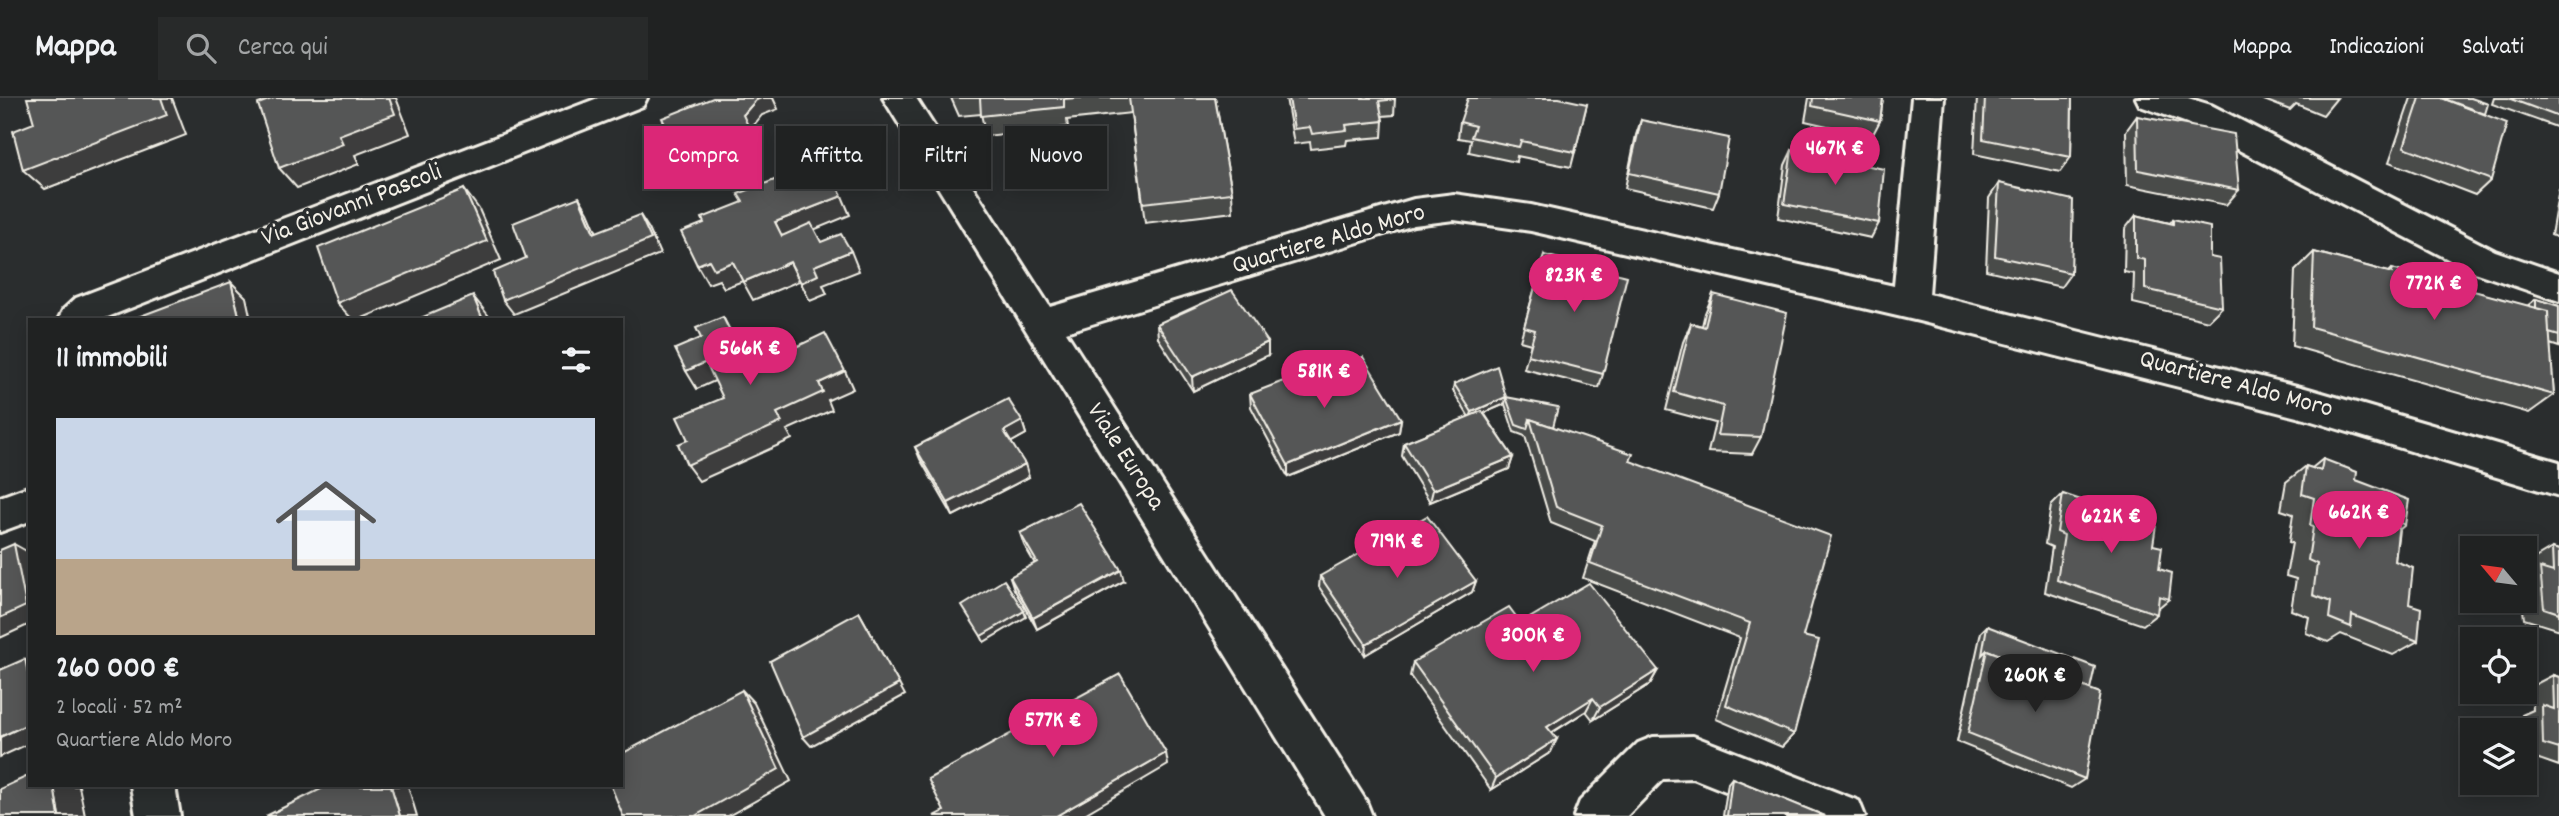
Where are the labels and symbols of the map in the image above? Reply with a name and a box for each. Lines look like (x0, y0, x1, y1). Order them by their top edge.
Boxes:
pin: 467K € (1778, 127, 1892, 187)
street label: Via Giovanni Pascoli (256, 154, 448, 257)
street label: Quartiere Aldo Moro (1228, 195, 1430, 285)
pin: 823K € (1517, 254, 1631, 314)
pin: 772K € (2377, 262, 2491, 322)
pin: 566K € (693, 328, 807, 387)
street label: Quartiere Aldo Moro (2135, 341, 2337, 429)
pin: 581K € (1267, 350, 1381, 410)
street label: Viale Europa (1076, 396, 1174, 519)
pin: 662K € (2302, 491, 2416, 551)
pin: 622K € (2054, 496, 2168, 555)
pin: 719K € (1340, 520, 1454, 580)
north arrow (2460, 536, 2538, 612)
pin: 300K € (1476, 614, 1590, 674)
pin: 260K € (1978, 654, 2092, 714)
pin: 577K € (996, 700, 1110, 759)

